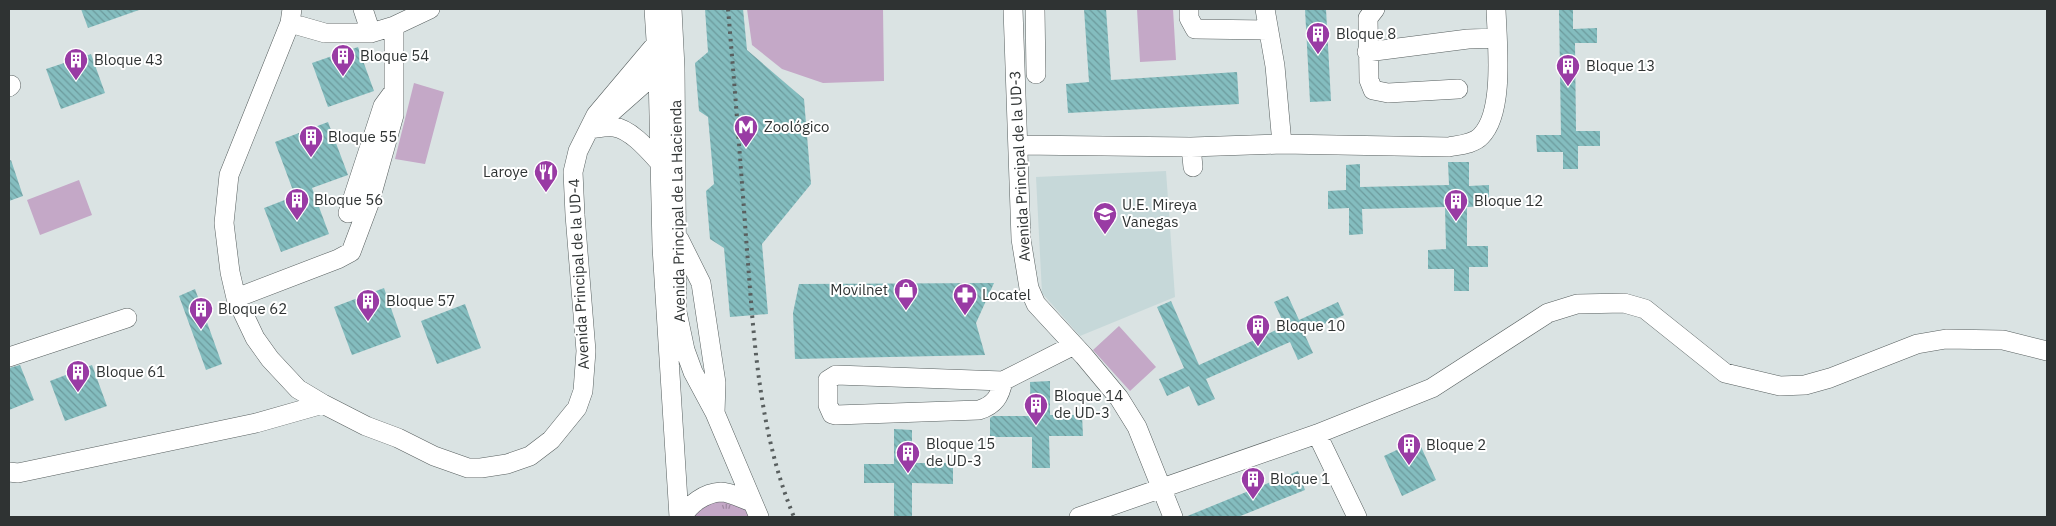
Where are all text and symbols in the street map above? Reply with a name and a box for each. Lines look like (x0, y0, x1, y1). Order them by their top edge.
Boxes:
building icon: Bloque 8 (1305, 21, 1331, 55)
place label: Bloque 8 (1336, 24, 1396, 43)
building icon: Bloque 54 (330, 43, 356, 77)
place label: Bloque 54 (360, 46, 429, 65)
building icon: Bloque 43 (63, 47, 89, 81)
place label: Bloque 43 (94, 50, 163, 69)
building icon: Bloque 13 (1555, 53, 1581, 87)
place label: Bloque 13 (1586, 56, 1655, 75)
street label: Avenida Principal de la UD-3 (1005, 70, 1034, 262)
street label: Avenida Principal de La Hacienda (666, 100, 689, 322)
metro station icon: Zoológico (733, 114, 759, 148)
place label: Zoológico (764, 117, 829, 136)
building icon: Bloque 55 (298, 124, 324, 158)
place label: Bloque 55 (328, 127, 397, 146)
restaurant icon: Laroye (533, 159, 559, 193)
place label: Laroye (483, 162, 528, 181)
street label: Avenida Principal de la UD-4 (564, 178, 593, 370)
building icon: Bloque 56 (284, 187, 310, 221)
building icon: Bloque 12 (1443, 188, 1469, 222)
place label: Bloque 56 (314, 190, 383, 209)
place label: Bloque 12 (1474, 191, 1543, 210)
place label: U.E. Mireya Vanegas (1122, 195, 1197, 231)
school or university icon: U.E. Mireya Vanegas (1092, 201, 1118, 235)
shop icon: Movilnet (893, 277, 919, 311)
place label: Movilnet (830, 280, 888, 299)
pharmacy icon: Locatel (952, 282, 978, 316)
place label: Locatel (982, 285, 1031, 304)
building icon: Bloque 57 (355, 288, 381, 322)
place label: Bloque 57 (386, 291, 455, 310)
building icon: Bloque 62 (188, 296, 214, 330)
place label: Bloque 62 (218, 299, 287, 318)
building icon: Bloque 10 (1245, 313, 1271, 347)
place label: Bloque 10 (1276, 316, 1345, 335)
building icon: Bloque 61 (65, 359, 91, 393)
place label: Bloque 61 (96, 362, 165, 381)
place label: Bloque 14 de UD-3 (1054, 386, 1123, 422)
building icon: Bloque 14 de UD-3 (1023, 392, 1049, 426)
building icon: Bloque 2 (1396, 432, 1422, 466)
place label: Bloque 15 de UD-3 (926, 434, 995, 470)
place label: Bloque 2 (1426, 435, 1486, 454)
building icon: Bloque 15 de UD-3 (895, 440, 921, 474)
building icon: Bloque 1 (1240, 466, 1266, 500)
place label: Bloque 1 (1270, 469, 1330, 488)

